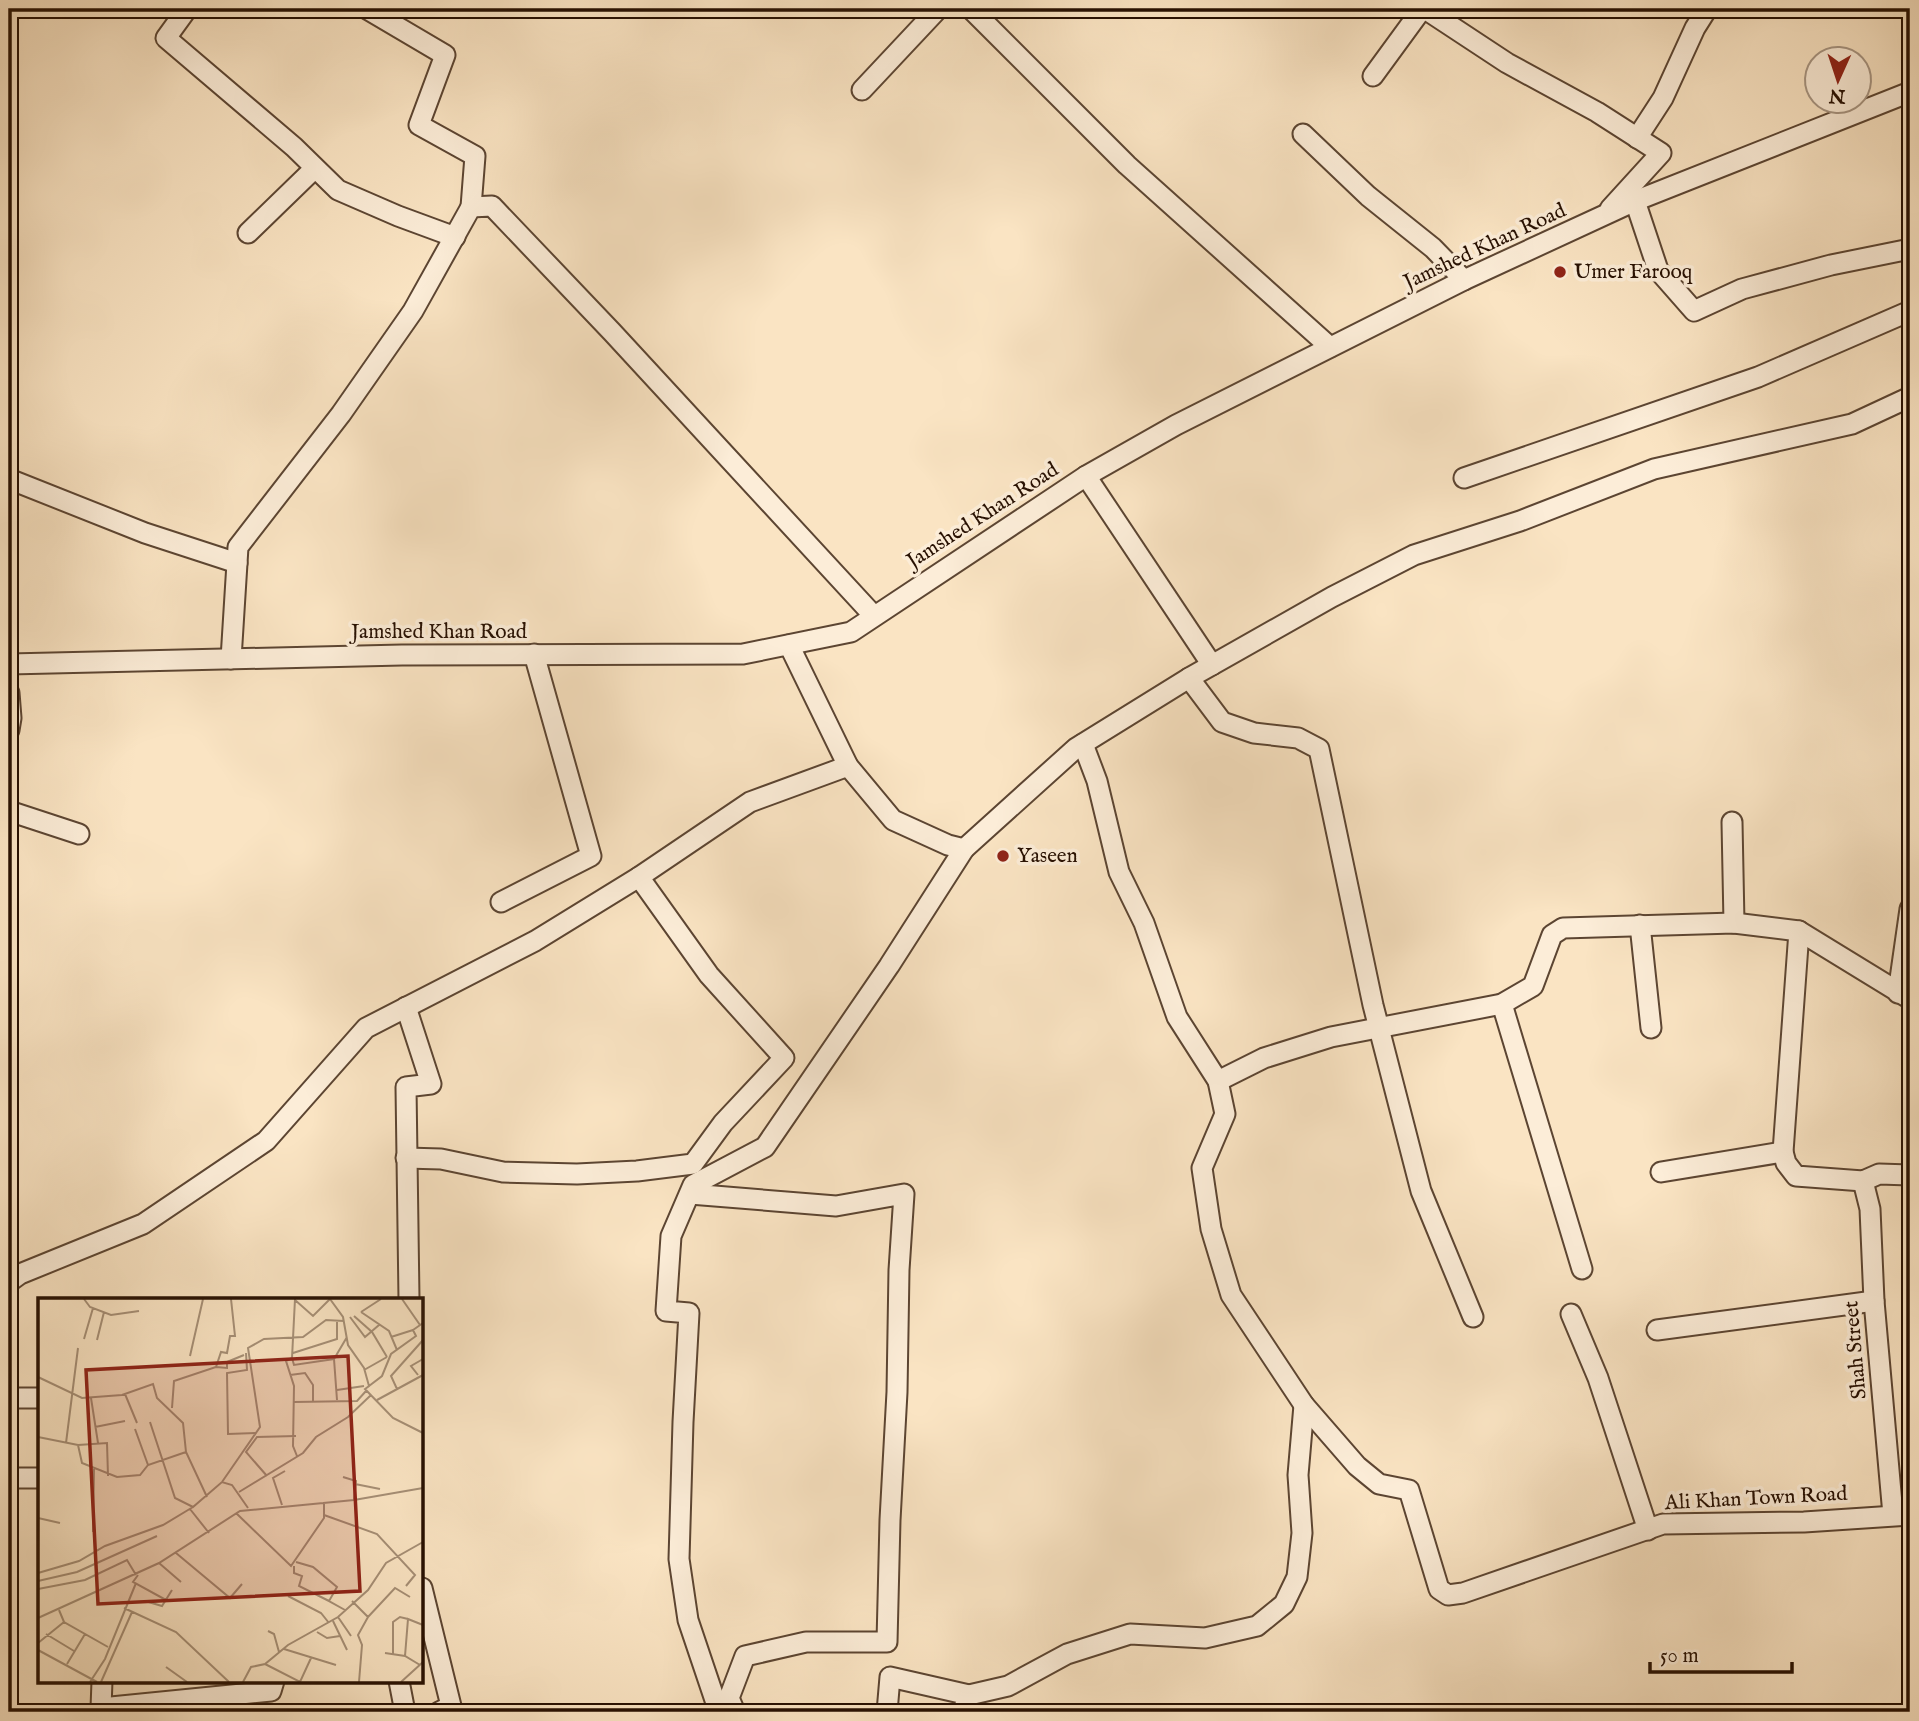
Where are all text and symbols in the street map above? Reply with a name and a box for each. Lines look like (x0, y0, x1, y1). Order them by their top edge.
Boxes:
north arrow (1804, 46, 1874, 116)
text: N (1828, 83, 1847, 107)
street label: Jamshed Khan Road (1398, 197, 1571, 297)
place label: Umer Farooq (1574, 259, 1693, 286)
marker: Umer Farooq (1552, 264, 1568, 280)
street label: Jamshed Khan Road (900, 456, 1065, 576)
street label: Jamshed Khan Road (349, 619, 528, 646)
place label: Yaseen (1017, 843, 1078, 870)
marker: Yaseen (995, 848, 1011, 864)
inset map (38, 1298, 424, 1682)
street label: Shah Street (1838, 1300, 1874, 1400)
street label: Ali Khan Town Road (1663, 1481, 1849, 1517)
scale bar (1650, 1630, 1791, 1674)
text: 50 m (1660, 1643, 1699, 1670)

